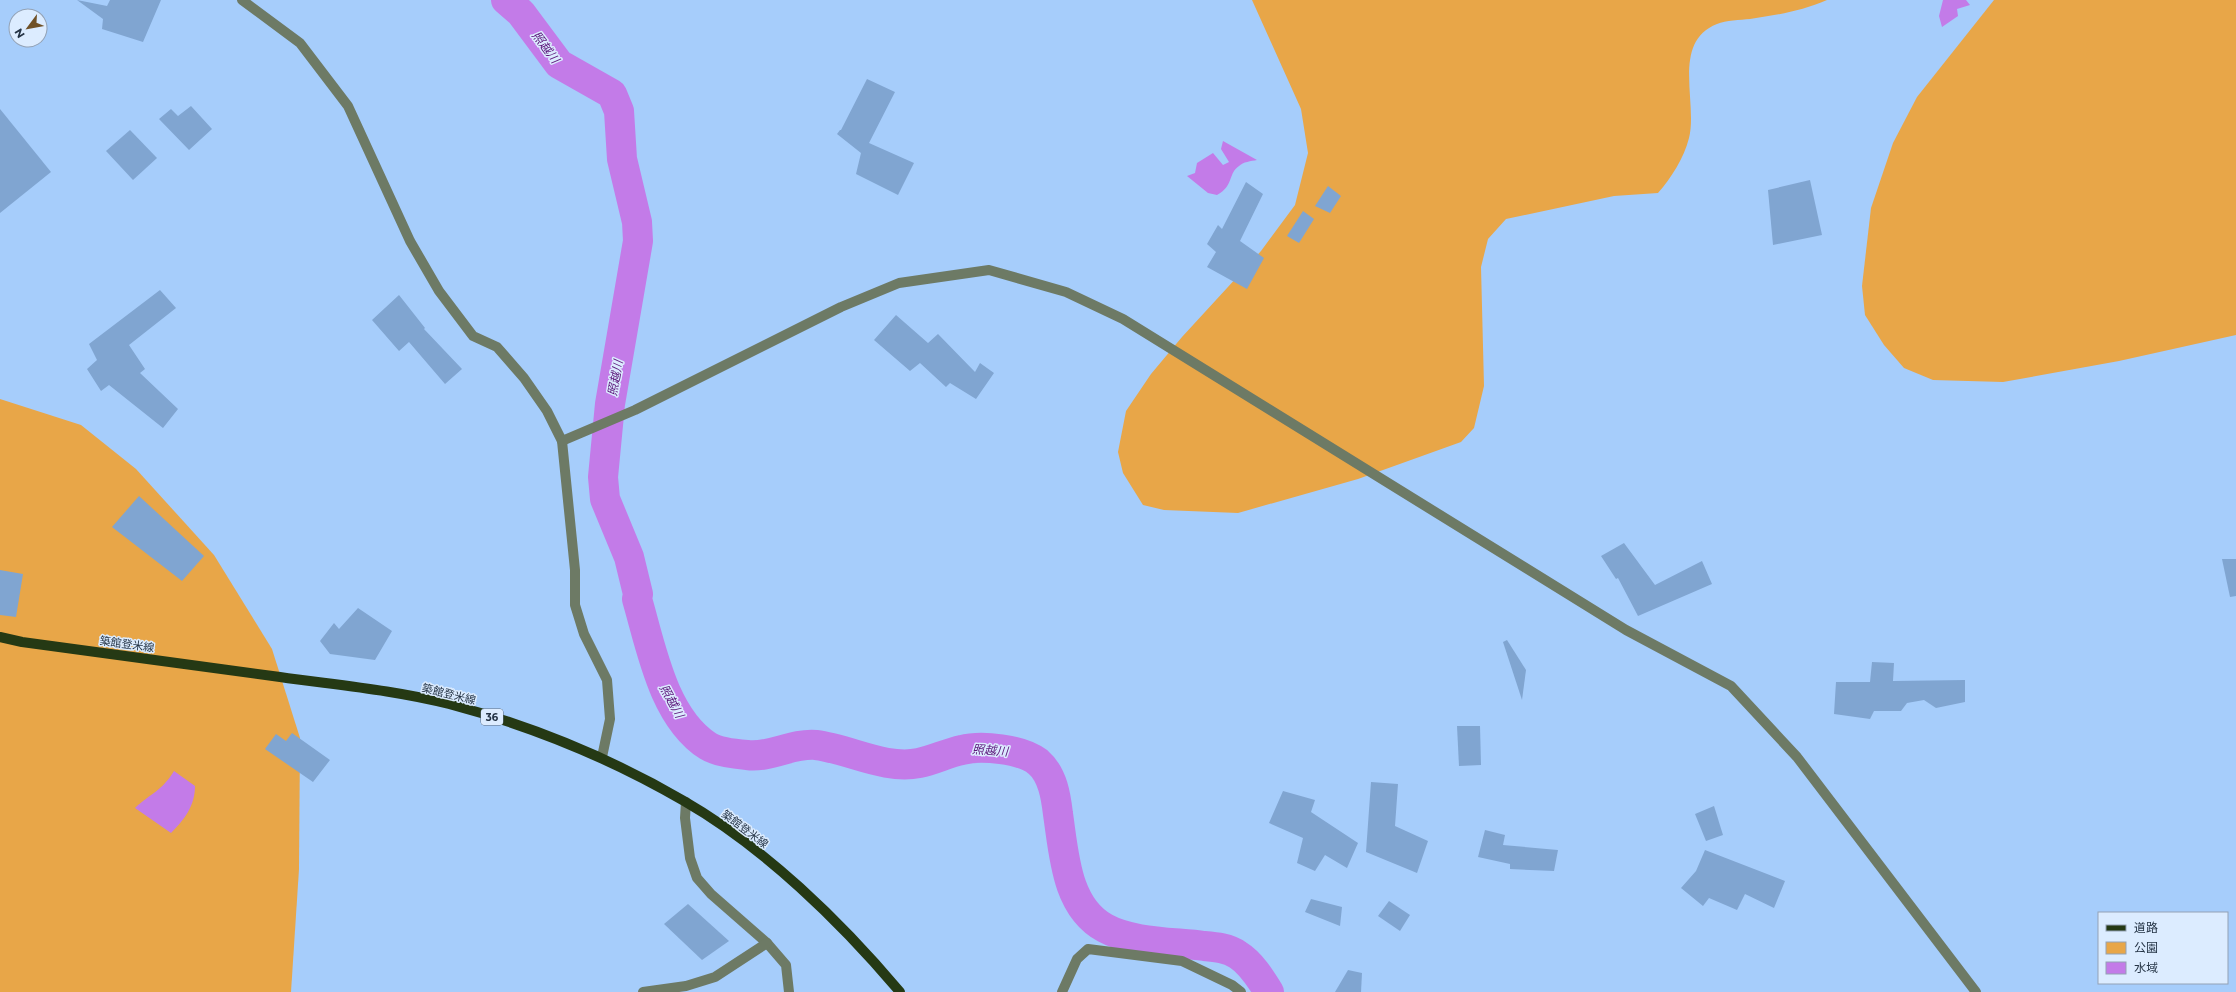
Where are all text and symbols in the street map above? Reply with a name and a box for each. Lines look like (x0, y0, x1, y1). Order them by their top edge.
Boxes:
north arrow (8, 8, 48, 48)
text: N (11, 26, 28, 41)
water label: 照越川 (529, 28, 564, 67)
water label: 照越川 (604, 357, 626, 397)
street label: 築館登米線 (99, 633, 155, 655)
street label: 築館登米線 (421, 681, 477, 707)
water label: 照越川 (657, 682, 688, 722)
road number: 36 (481, 709, 503, 725)
water label: 照越川 (972, 741, 1010, 759)
street label: 築館登米線 (719, 807, 771, 851)
legend (2098, 912, 2228, 984)
text: 道路 (2134, 920, 2158, 935)
text: 公園 (2134, 940, 2158, 955)
text: 水域 (2134, 960, 2158, 975)

